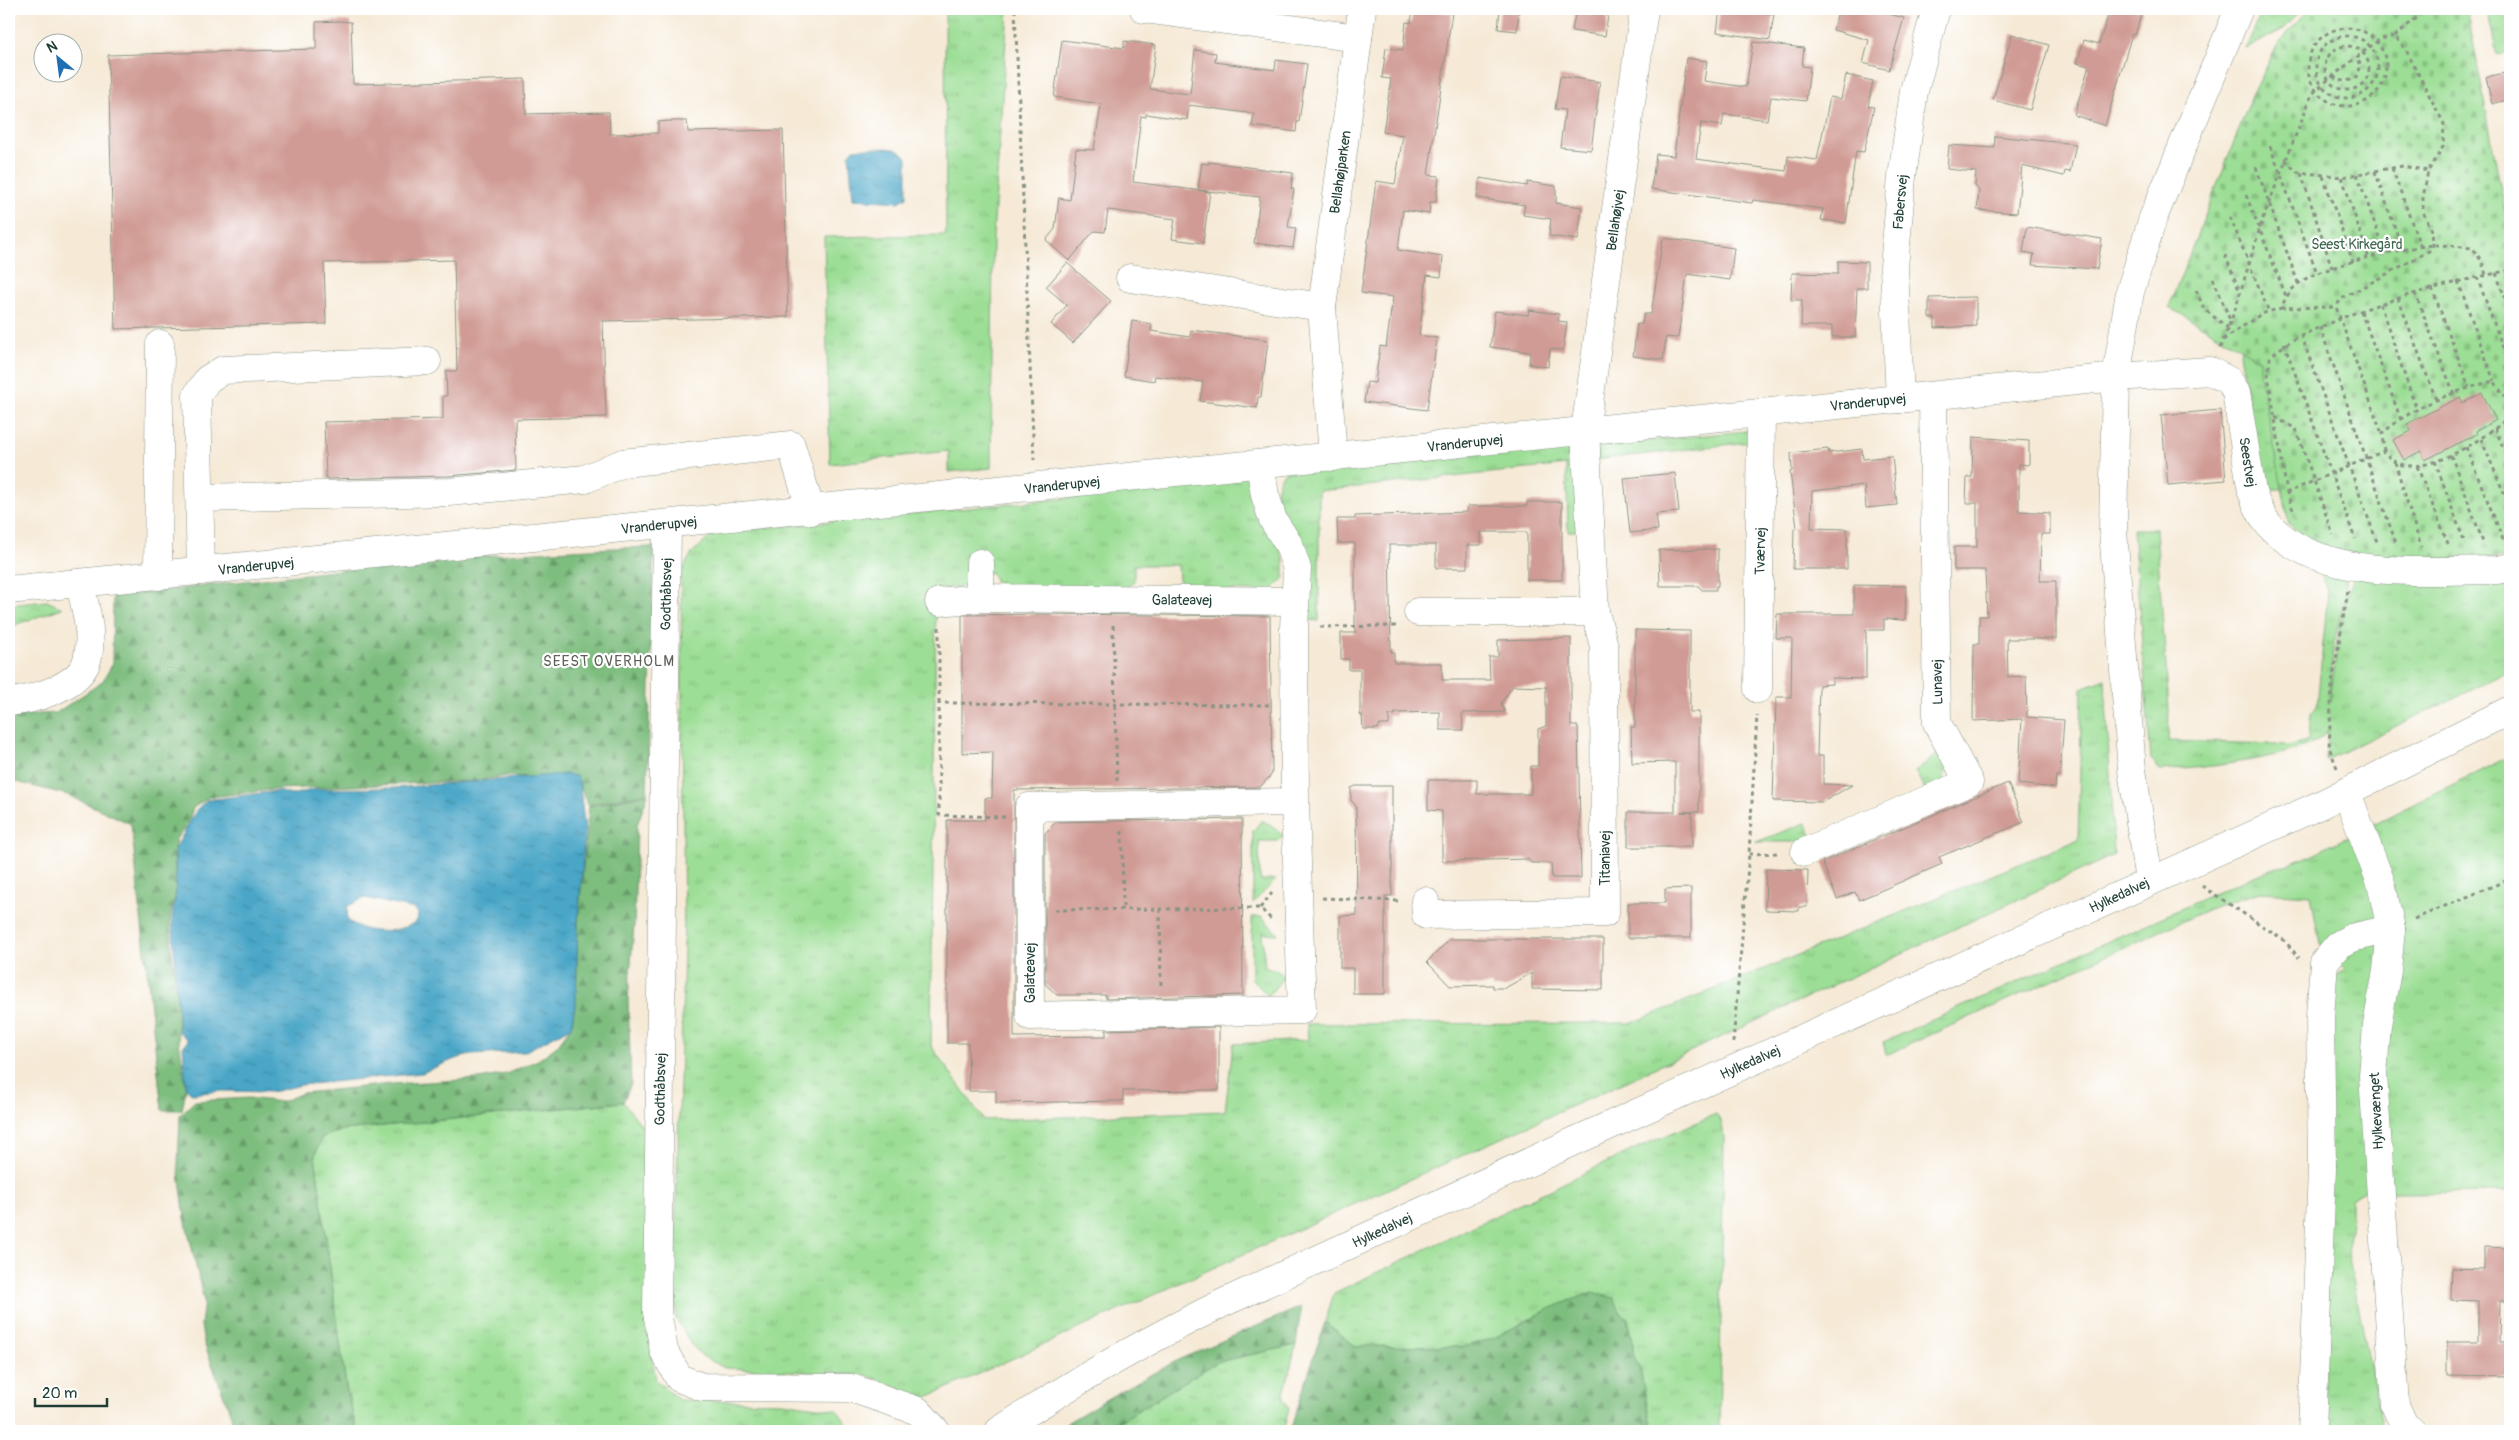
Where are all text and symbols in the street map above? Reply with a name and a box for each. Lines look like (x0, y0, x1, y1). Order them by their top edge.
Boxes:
north arrow (32, 32, 82, 82)
text: N (44, 37, 60, 57)
street label: Bellahøjparken (1326, 129, 1355, 215)
street label: Fabersvej (1890, 174, 1911, 230)
street label: Bellahøjvej (1603, 188, 1628, 252)
park label: Seest Kirkegård (2311, 236, 2403, 253)
street label: Vranderupvej (1829, 390, 1907, 415)
street label: Vranderupvej (1426, 431, 1504, 456)
street label: Seestvej (2235, 436, 2260, 488)
street label: Vranderupvej (1023, 473, 1101, 498)
street label: Vranderupvej (620, 513, 698, 538)
street label: Tværvej (1752, 527, 1769, 575)
street label: Vranderupvej (217, 554, 295, 579)
street label: Godthåbsvej (657, 558, 676, 630)
street label: Galateavej (1152, 592, 1212, 609)
district label: SEEST OVERHOLM (543, 652, 675, 671)
street label: Lunavej (1929, 659, 1946, 705)
street label: Titaniavej (1597, 830, 1614, 886)
street label: Hylkedalvej (2087, 874, 2152, 917)
street label: Galateavej (1022, 943, 1039, 1003)
street label: Hylkedalvej (1717, 1042, 1783, 1083)
street label: Godthåbsvej (651, 1053, 670, 1125)
street label: Hylkevænget (2366, 1072, 2387, 1150)
street label: Hylkedalvej (1350, 1209, 1415, 1252)
scale bar (35, 1375, 108, 1407)
text: 20 m (42, 1384, 77, 1403)

